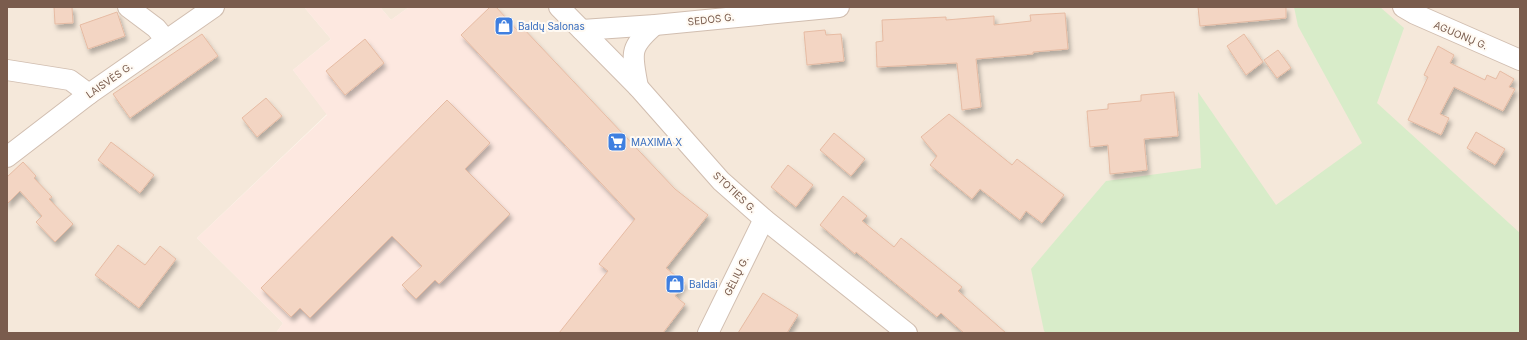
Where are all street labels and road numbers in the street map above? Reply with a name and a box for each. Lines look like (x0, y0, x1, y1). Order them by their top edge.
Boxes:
street label: SEDOS G. (687, 11, 735, 27)
street label: AGUONŲ G. (1432, 18, 1490, 52)
street label: LAISVĖS G. (83, 59, 135, 100)
street label: STOTIES G. (711, 169, 759, 215)
street label: GĖLIŲ G. (720, 254, 751, 298)

